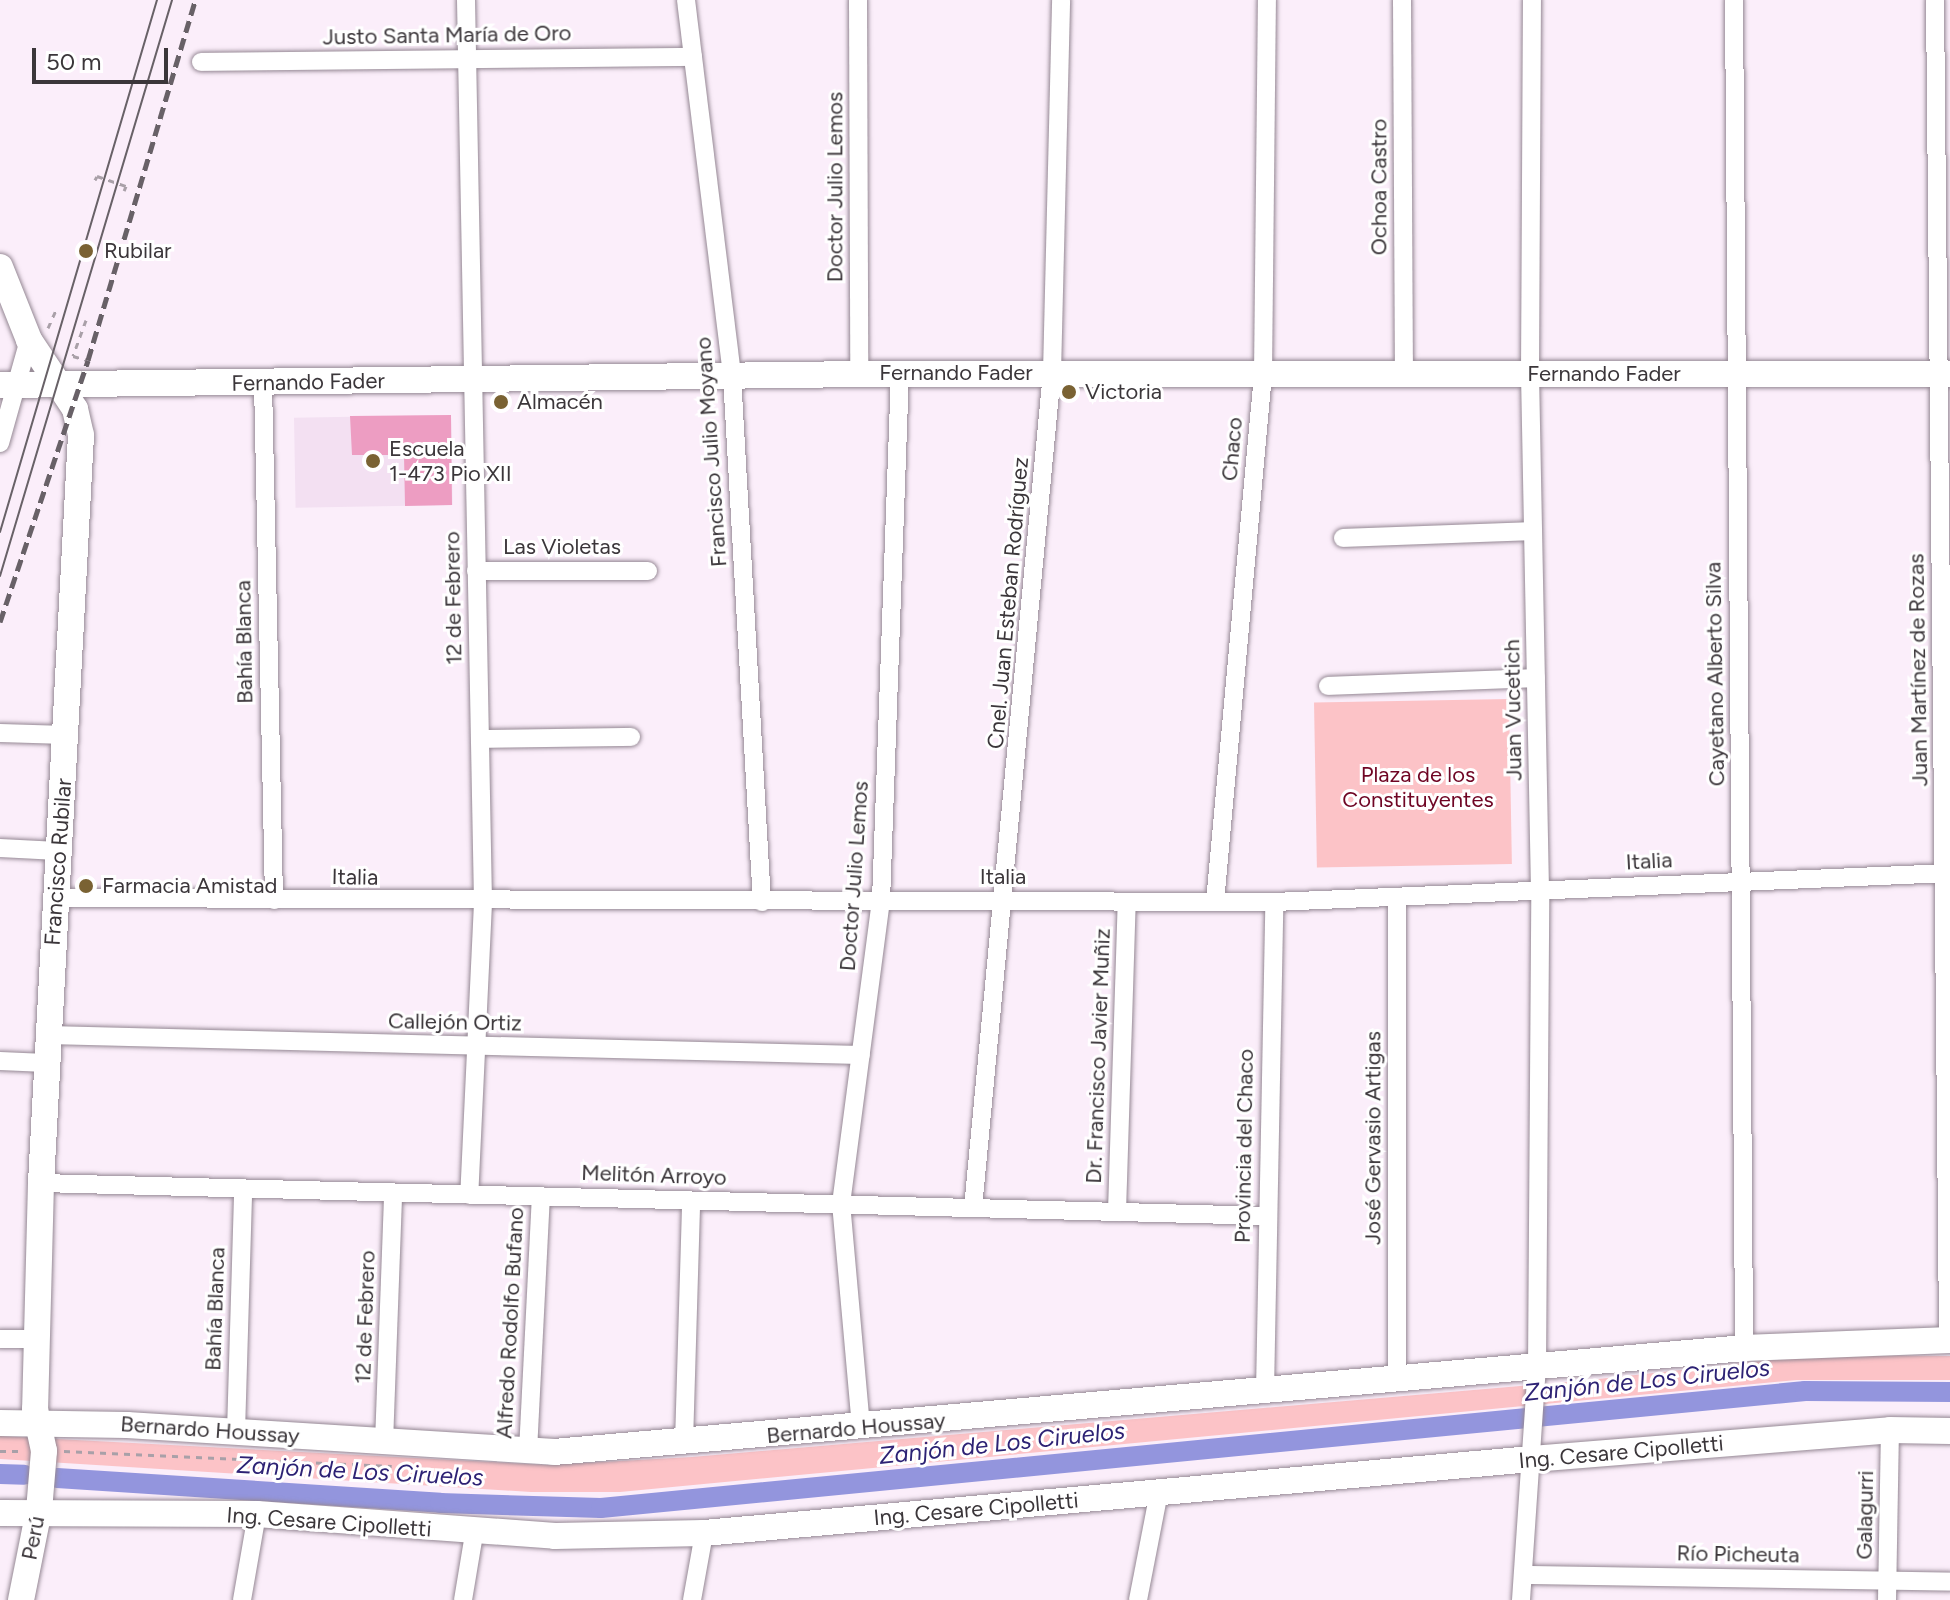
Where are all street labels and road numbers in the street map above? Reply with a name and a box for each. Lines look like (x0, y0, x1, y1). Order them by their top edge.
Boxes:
street label: Justo Santa María de Oro (322, 20, 572, 50)
street label: Doctor Julio Lemos (822, 92, 848, 282)
street label: Ochoa Castro (1366, 119, 1392, 255)
street label: Francisco Julio Moyano (690, 336, 732, 568)
street label: Fernando Fader (879, 360, 1033, 386)
street label: Fernando Fader (1527, 361, 1681, 387)
street label: Fernando Fader (231, 367, 385, 397)
street label: Chaco (1216, 416, 1248, 482)
street label: Cnel. Juan Esteban Rodríguez (982, 456, 1034, 750)
street label: 12 de Febrero (439, 531, 467, 665)
street label: Las Violetas (503, 534, 621, 560)
street label: Juan Martínez de Rozas (1903, 553, 1933, 787)
street label: Cayetano Alberto Silva (1700, 561, 1730, 787)
street label: Bahía Blanca (230, 580, 258, 704)
street label: Juan Vucetich (1499, 639, 1527, 781)
street label: Francisco Rubilar (39, 778, 77, 946)
street label: Doctor Julio Lemos (834, 780, 874, 972)
street label: Italia (1625, 847, 1673, 875)
street label: Italia (331, 863, 379, 891)
street label: Italia (980, 864, 1026, 890)
street label: Dr. Francisco Javier Muñiz (1080, 928, 1116, 1184)
street label: Callejón Ortiz (388, 1008, 522, 1036)
street label: José Gervasio Artigas (1360, 1031, 1386, 1245)
street label: Provincia del Chaco (1229, 1049, 1259, 1243)
street label: Melitón Arroyo (581, 1159, 727, 1191)
street label: Alfredo Rodolfo Bufano (491, 1207, 529, 1439)
street label: Bahía Blanca (200, 1247, 230, 1371)
street label: 12 de Febrero (349, 1250, 381, 1384)
street label: Bernardo Houssay (765, 1407, 947, 1449)
street label: Bernardo Houssay (120, 1411, 300, 1449)
street label: Ing. Cesare Cipolletti (1517, 1430, 1725, 1474)
street label: Galagurri (1851, 1470, 1879, 1560)
street label: Ing. Cesare Cipolletti (872, 1487, 1080, 1531)
street label: Ing. Cesare Cipolletti (226, 1502, 432, 1542)
street label: Perú (16, 1514, 50, 1562)
street label: Río Picheuta (1676, 1540, 1800, 1568)

